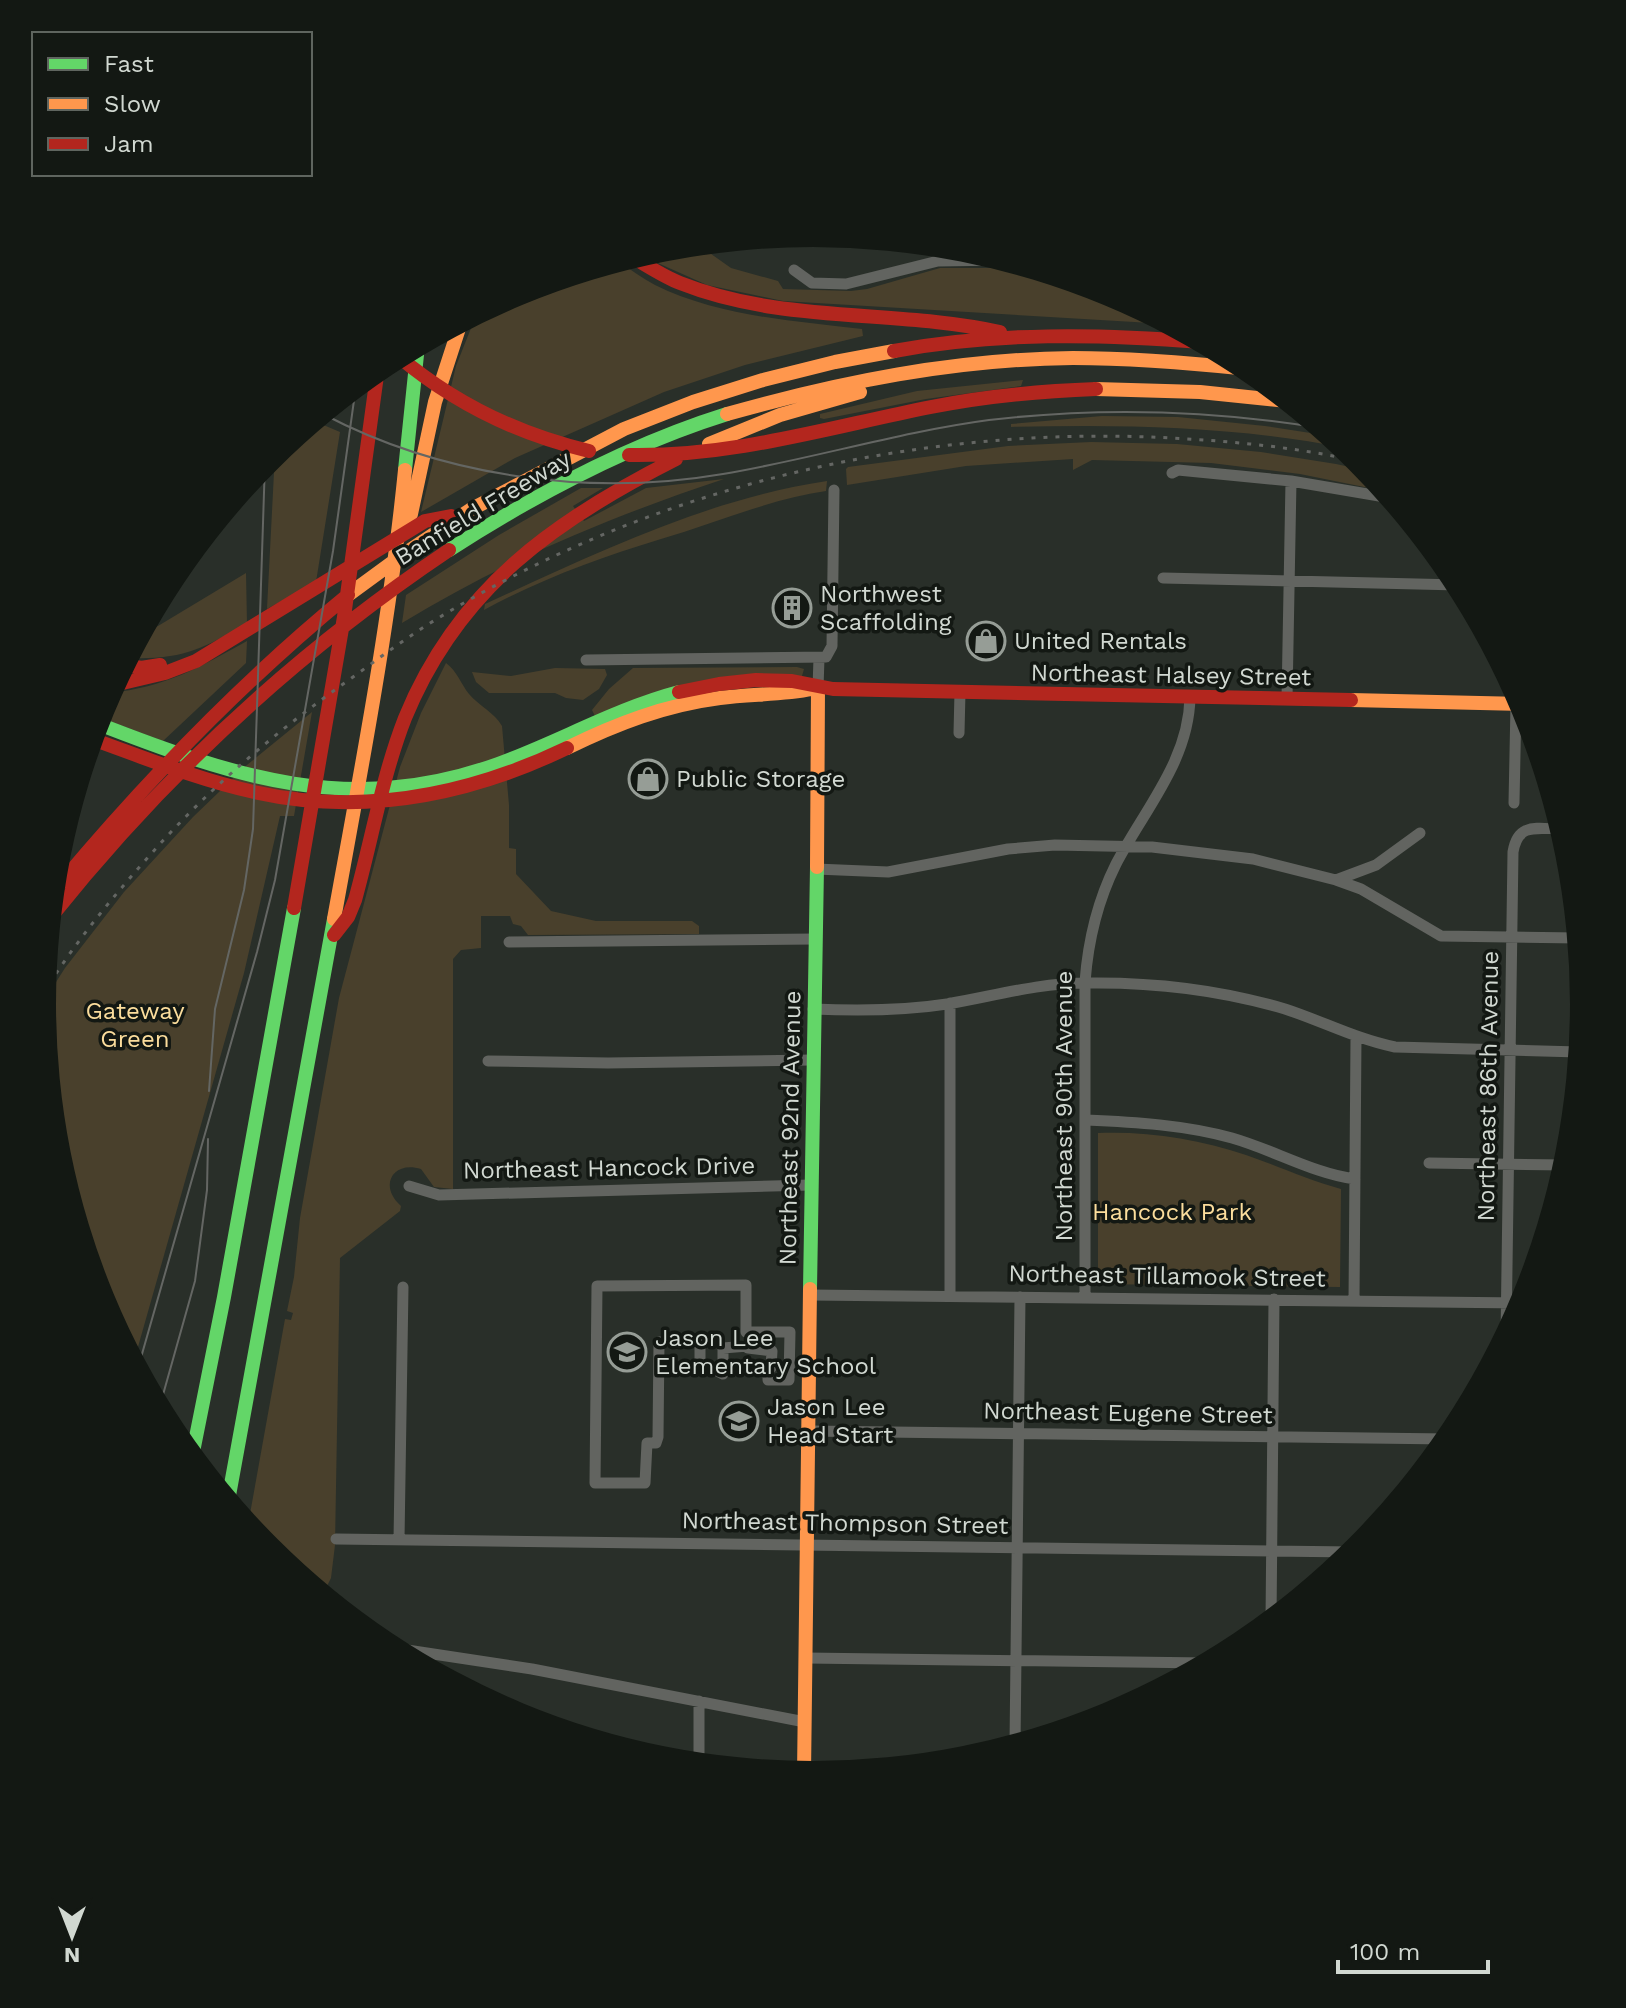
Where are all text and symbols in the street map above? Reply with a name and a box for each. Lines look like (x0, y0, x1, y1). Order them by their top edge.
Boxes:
legend (32, 32, 312, 176)
text: Fast (104, 50, 154, 78)
text: Slow (104, 90, 161, 118)
text: Jam (104, 130, 154, 158)
street label: Banfield Freeway (390, 444, 576, 571)
place label: Northwest Scaffolding (820, 580, 952, 636)
building icon: Northwest Scaffolding (771, 587, 813, 629)
shop icon: United Rentals (965, 620, 1007, 662)
place label: United Rentals (1014, 627, 1187, 655)
street label: Northeast Halsey Street (1030, 659, 1312, 691)
shop icon: Public Storage (627, 758, 669, 800)
place label: Public Storage (676, 765, 845, 793)
street label: Northeast 86th Avenue (1472, 951, 1504, 1221)
street label: Northeast 90th Avenue (1050, 971, 1078, 1241)
street label: Northeast 92nd Avenue (774, 990, 806, 1266)
park label: Gateway Green (85, 997, 185, 1053)
street label: Northeast Hancock Drive (463, 1151, 755, 1185)
park label: Hancock Park (1092, 1198, 1252, 1226)
street label: Northeast Tillamook Street (1008, 1259, 1326, 1293)
place label: Jason Lee Elementary School (655, 1324, 877, 1380)
school or university icon: Jason Lee Elementary School (606, 1331, 648, 1373)
place label: Jason Lee Head Start (767, 1393, 893, 1449)
street label: Northeast Eugene Street (983, 1396, 1273, 1430)
school or university icon: Jason Lee Head Start (718, 1400, 760, 1442)
street label: Northeast Thompson Street (681, 1506, 1009, 1540)
north arrow (32, 1896, 112, 1976)
scale bar (1338, 1924, 1488, 1974)
text: 100 m (1350, 1938, 1420, 1966)
text: N (64, 1943, 80, 1968)

